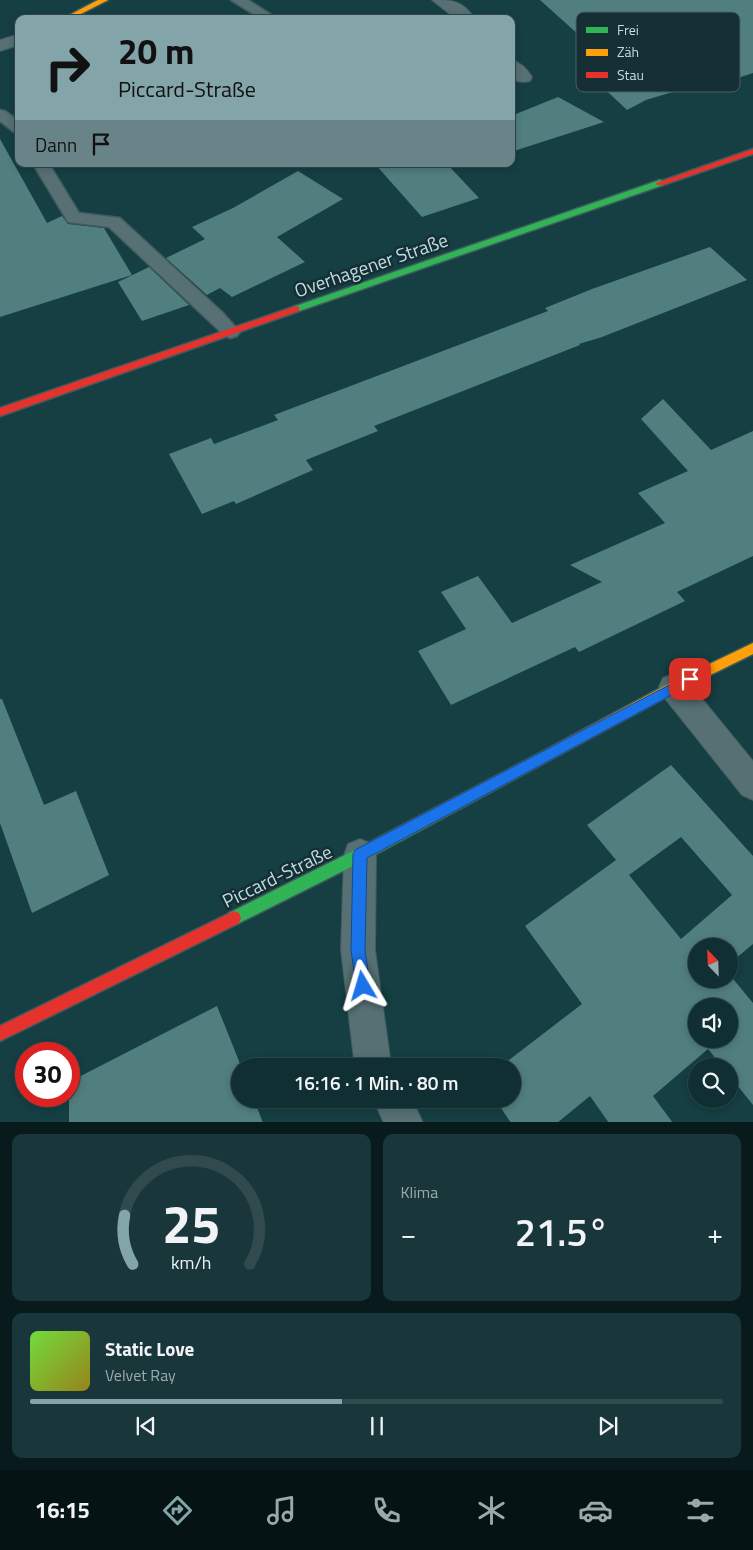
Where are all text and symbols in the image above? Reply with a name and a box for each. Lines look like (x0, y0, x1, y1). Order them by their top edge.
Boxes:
legend (576, 12, 740, 92)
text: Frei (617, 19, 639, 40)
text: 20 m (118, 24, 194, 78)
icon: right (35, 35, 100, 100)
text: Zäh (617, 41, 639, 62)
text: Stau (617, 64, 644, 85)
text: Piccard-Straße (118, 72, 256, 106)
text: Dann (35, 130, 77, 159)
icon: arrive (87, 130, 115, 158)
street label: Overhagener Straße (290, 225, 452, 304)
pin (669, 658, 711, 700)
icon: arrive (676, 665, 704, 693)
street label: Piccard-Straße (217, 836, 337, 915)
north arrow (688, 938, 738, 988)
map controls (688, 938, 738, 1108)
position arrow (336, 959, 388, 1011)
button: sound (688, 998, 738, 1048)
speed limit sign: 30 (15, 1042, 80, 1107)
button: search (688, 1058, 738, 1108)
text: 16:16 · 1 Min. · 80 m (294, 1068, 458, 1097)
text: Klima (401, 1180, 438, 1204)
text: 25 (162, 1184, 220, 1263)
text: 21.5° (515, 1203, 609, 1261)
text: − (401, 1212, 416, 1255)
text: + (707, 1212, 723, 1255)
text: km/h (171, 1249, 211, 1276)
text: Static Love (105, 1334, 194, 1363)
text: Velvet Ray (105, 1363, 176, 1387)
icon: previous (132, 1412, 160, 1440)
icon: pause (363, 1412, 391, 1440)
icon: next (594, 1412, 622, 1440)
text: 16:15 (35, 1493, 90, 1527)
icon: directions (160, 1493, 195, 1528)
icon: music (264, 1493, 299, 1528)
icon: phone (369, 1493, 404, 1528)
icon: climate (474, 1493, 509, 1528)
icon: car (578, 1493, 613, 1528)
icon: filters (683, 1493, 718, 1528)

